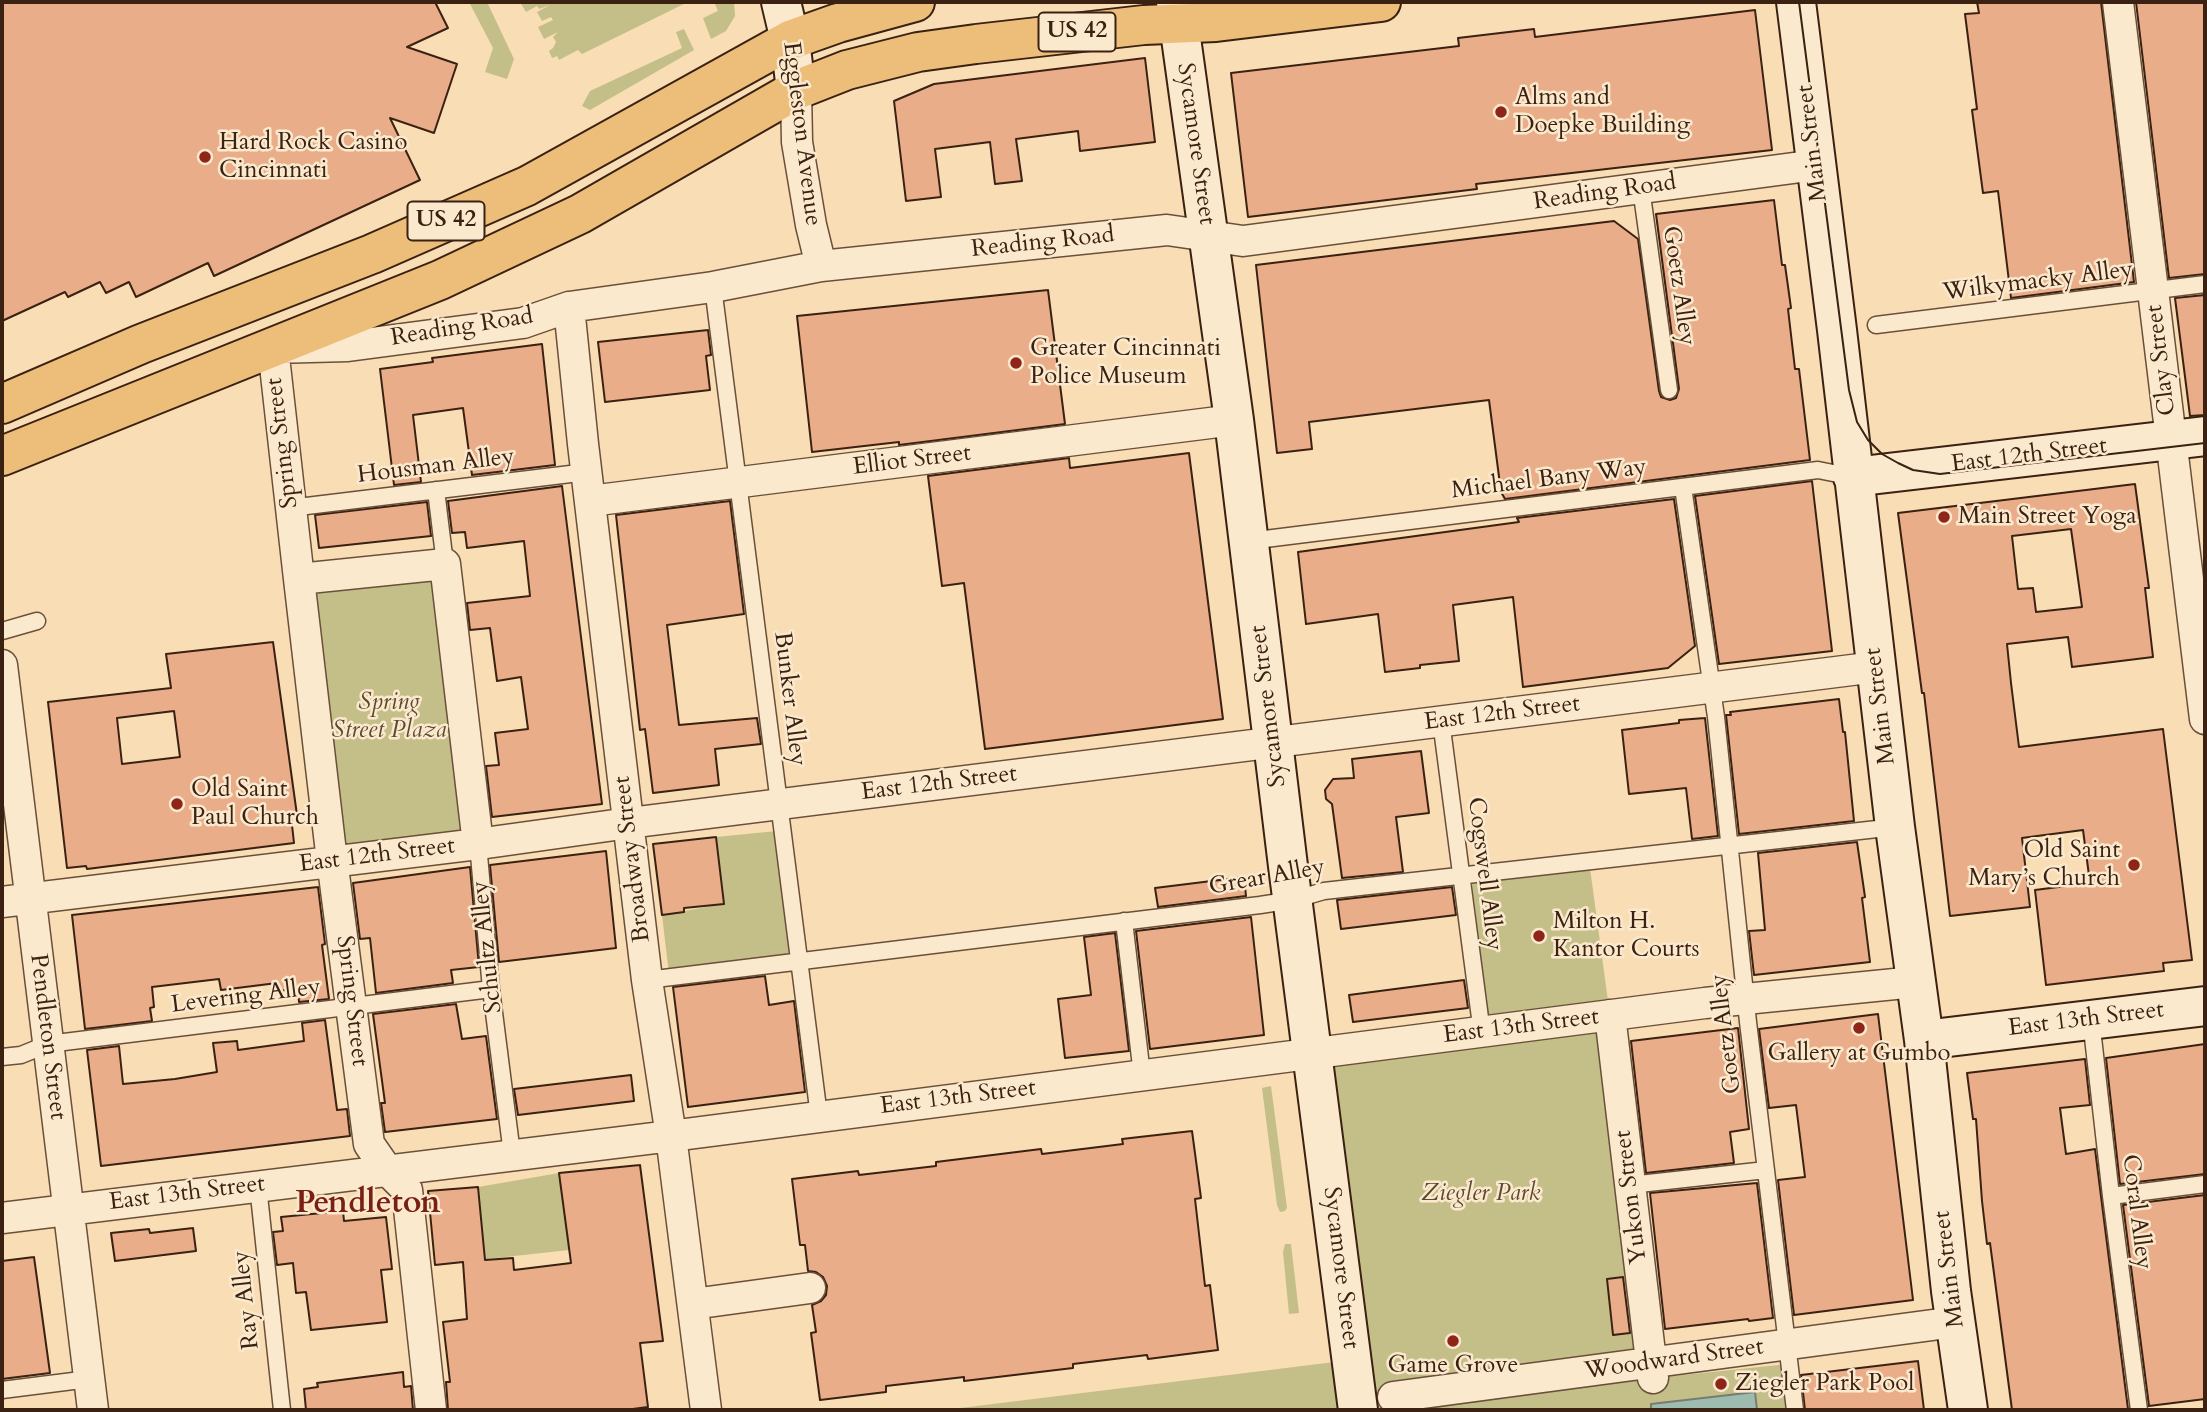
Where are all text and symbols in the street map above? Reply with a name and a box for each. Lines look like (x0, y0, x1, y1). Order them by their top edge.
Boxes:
road number: US 42 (1038, 12, 1116, 52)
street label: Eggleston Avenue (775, 40, 827, 228)
street label: Sycamore Street (1169, 61, 1221, 227)
street label: Main Street (1792, 83, 1834, 203)
place label: Alms and Doepke Building (1515, 84, 1690, 140)
marker: Alms and Doepke Building (1493, 104, 1509, 120)
place label: Hard Rock Casino Cincinnati (219, 129, 407, 185)
marker: Hard Rock Casino Cincinnati (197, 149, 213, 165)
street label: Reading Road (1532, 169, 1678, 217)
road number: US 42 (408, 202, 485, 241)
street label: Reading Road (970, 221, 1116, 265)
street label: Goetz Alley (1655, 224, 1701, 348)
street label: Wilkymacky Alley (1941, 256, 2135, 308)
street label: Reading Road (389, 303, 535, 353)
street label: Clay Street (2141, 303, 2183, 417)
place label: Greater Cincinnati Police Museum (1030, 335, 1221, 391)
marker: Greater Cincinnati Police Museum (1008, 355, 1024, 371)
street label: Spring Street (261, 376, 305, 510)
street label: East 12th Street (1949, 432, 2109, 480)
street label: Elliot Street (851, 439, 973, 483)
street label: Housman Alley (356, 443, 516, 491)
street label: Michael Bany Way (1450, 454, 1648, 506)
place label: Main Street Yoga (1958, 503, 2137, 531)
marker: Main Street Yoga (1936, 509, 1952, 525)
street label: Sycamore Street (1245, 623, 1293, 789)
street label: Bunker Alley (766, 630, 812, 768)
street label: Main Street (1860, 646, 1902, 766)
park label: Spring Street Plaza (331, 689, 447, 745)
street label: East 12th Street (1422, 690, 1582, 738)
street label: East 12th Street (859, 760, 1019, 808)
street label: Broadway Street (608, 774, 658, 944)
place label: Old Saint Paul Church (191, 776, 319, 832)
marker: Old Saint Paul Church (169, 796, 185, 812)
street label: Cogswell Alley (1460, 796, 1508, 952)
street label: East 12th Street (297, 832, 457, 880)
place label: Old Saint Mary’s Church (1968, 837, 2120, 893)
street label: Grear Alley (1207, 854, 1327, 902)
marker: Old Saint Mary’s Church (2126, 857, 2142, 873)
street label: Schultz Alley (467, 879, 509, 1015)
place label: Milton H. Kantor Courts (1553, 908, 1699, 964)
marker: Milton H. Kantor Courts (1531, 928, 1547, 944)
street label: Spring Street (329, 934, 373, 1068)
street label: Pendleton Street (23, 952, 71, 1122)
street label: Goetz Alley (1705, 972, 1749, 1096)
street label: Levering Alley (170, 974, 322, 1020)
street label: East 13th Street (2006, 996, 2166, 1044)
street label: East 13th Street (1441, 1003, 1601, 1051)
marker: Gallery at Gumbo (1851, 1020, 1867, 1036)
place label: Gallery at Gumbo (1767, 1040, 1951, 1068)
street label: East 13th Street (878, 1074, 1038, 1122)
street label: Yukon Street (1609, 1128, 1655, 1266)
street label: Coral Alley (2115, 1153, 2157, 1271)
street label: East 13th Street (107, 1170, 267, 1218)
park label: Ziegler Park (1422, 1180, 1540, 1208)
street label: Sycamore Street (1316, 1185, 1364, 1351)
district label: Pendleton (295, 1186, 441, 1224)
street label: Main Street (1929, 1209, 1971, 1329)
street label: Ray Alley (228, 1249, 266, 1351)
marker: Game Grove (1445, 1333, 1461, 1349)
street label: Woodward Street (1583, 1333, 1765, 1387)
place label: Game Grove (1388, 1352, 1518, 1380)
place label: Ziegler Park Pool (1735, 1370, 1914, 1398)
marker: Ziegler Park Pool (1713, 1376, 1729, 1392)

